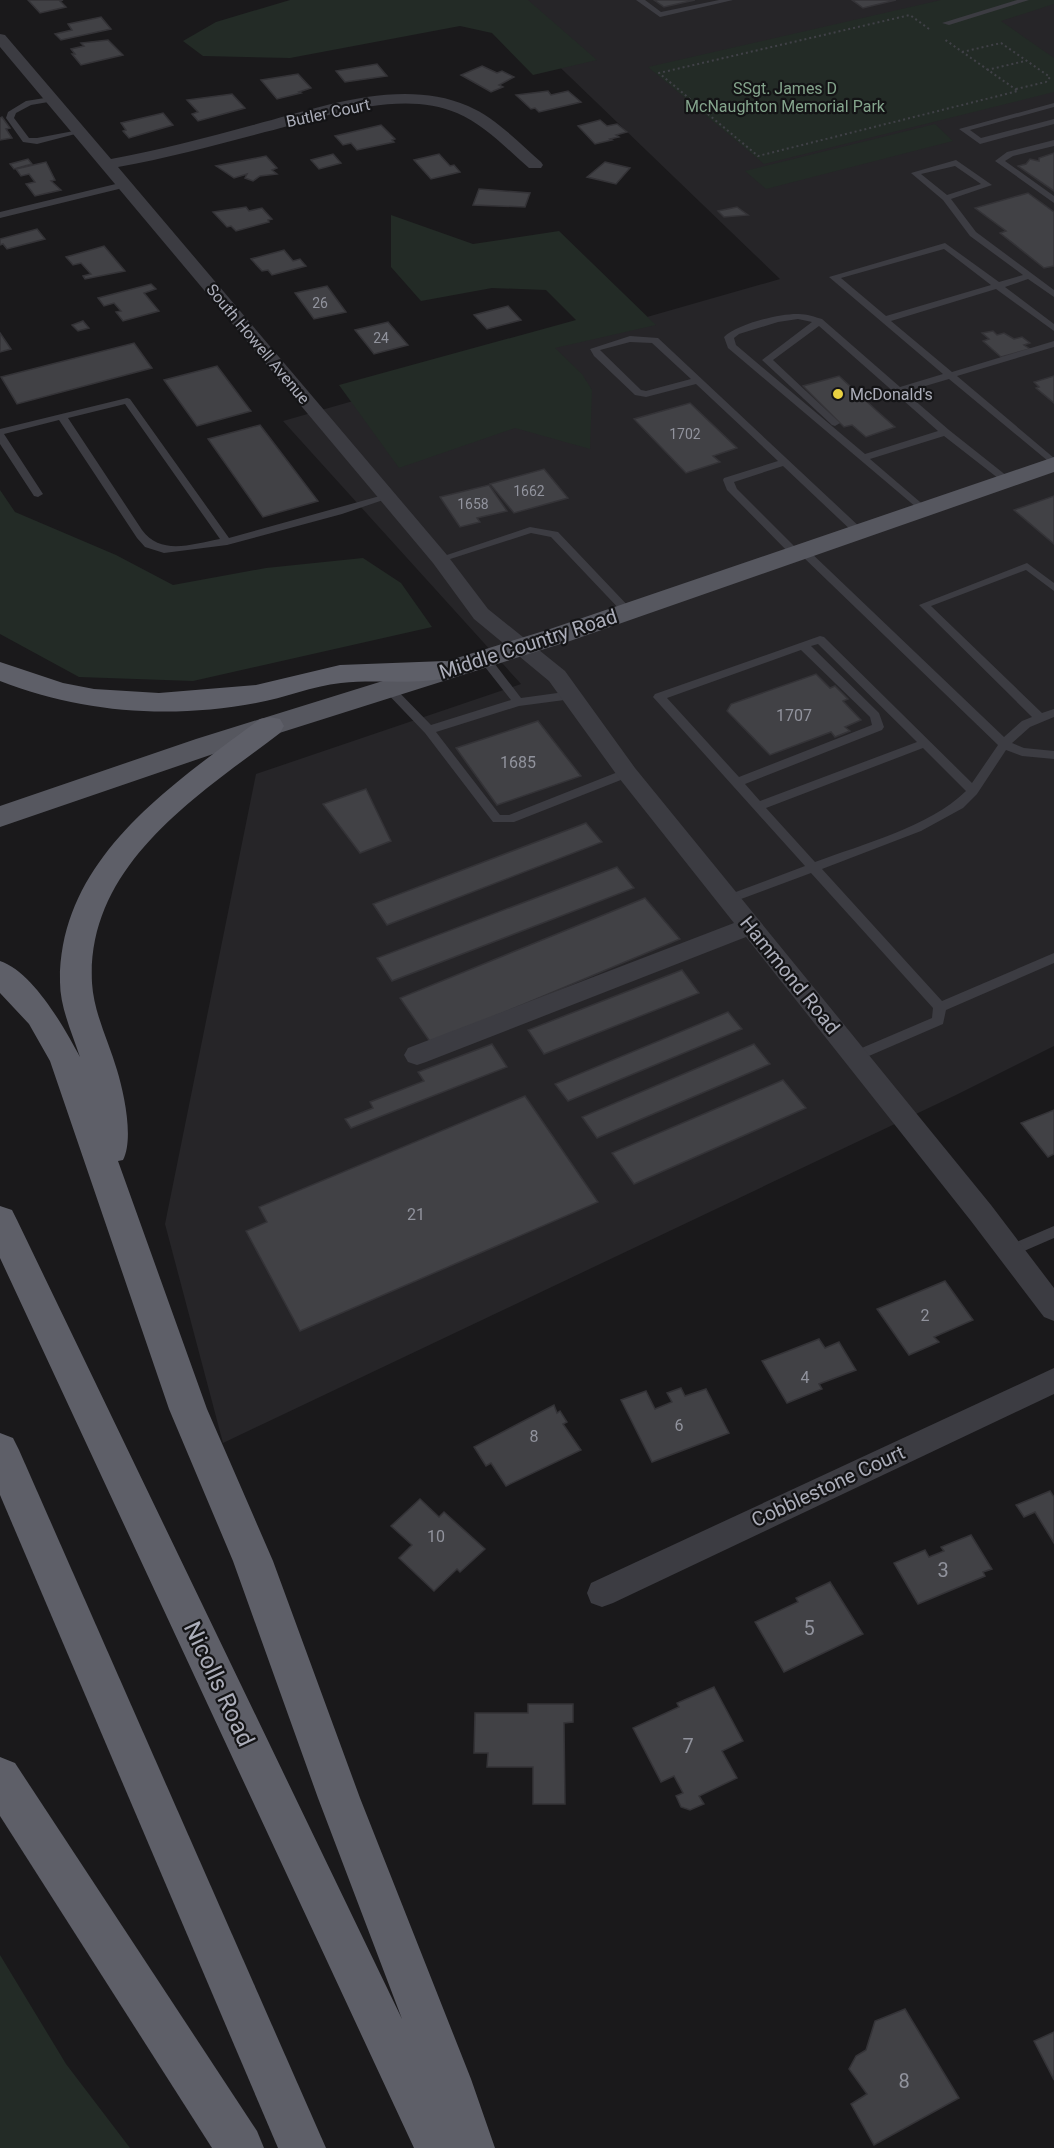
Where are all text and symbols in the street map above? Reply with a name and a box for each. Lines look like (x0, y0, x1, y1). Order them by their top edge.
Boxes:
park label: SSgt. James D McNaughton Memorial Park (685, 79, 886, 116)
street label: Butler Court (284, 95, 372, 131)
street label: South Howell Avenue (202, 280, 314, 408)
house number: 26 (312, 295, 328, 311)
house number: 24 (373, 330, 389, 346)
place label: McDonald's (850, 385, 933, 404)
marker: McDonald's (831, 387, 845, 401)
house number: 1702 (669, 426, 701, 442)
house number: 1662 (513, 483, 545, 499)
house number: 1658 (457, 496, 489, 512)
street label: Middle Country Road (436, 604, 620, 684)
house number: 1707 (776, 706, 812, 725)
house number: 1685 (500, 753, 536, 772)
street label: Hammond Road (735, 911, 845, 1039)
house number: 21 (407, 1205, 425, 1224)
house number: 2 (921, 1306, 930, 1325)
house number: 4 (801, 1368, 810, 1387)
house number: 6 (675, 1416, 684, 1435)
house number: 8 (530, 1427, 539, 1446)
street label: Cobblestone Court (748, 1440, 908, 1532)
house number: 10 (427, 1527, 445, 1546)
house number: 3 (937, 1558, 949, 1582)
house number: 5 (803, 1616, 815, 1640)
street label: Nicolls Road (178, 1617, 260, 1751)
house number: 7 (682, 1734, 694, 1758)
house number: 8 (898, 2069, 910, 2093)

